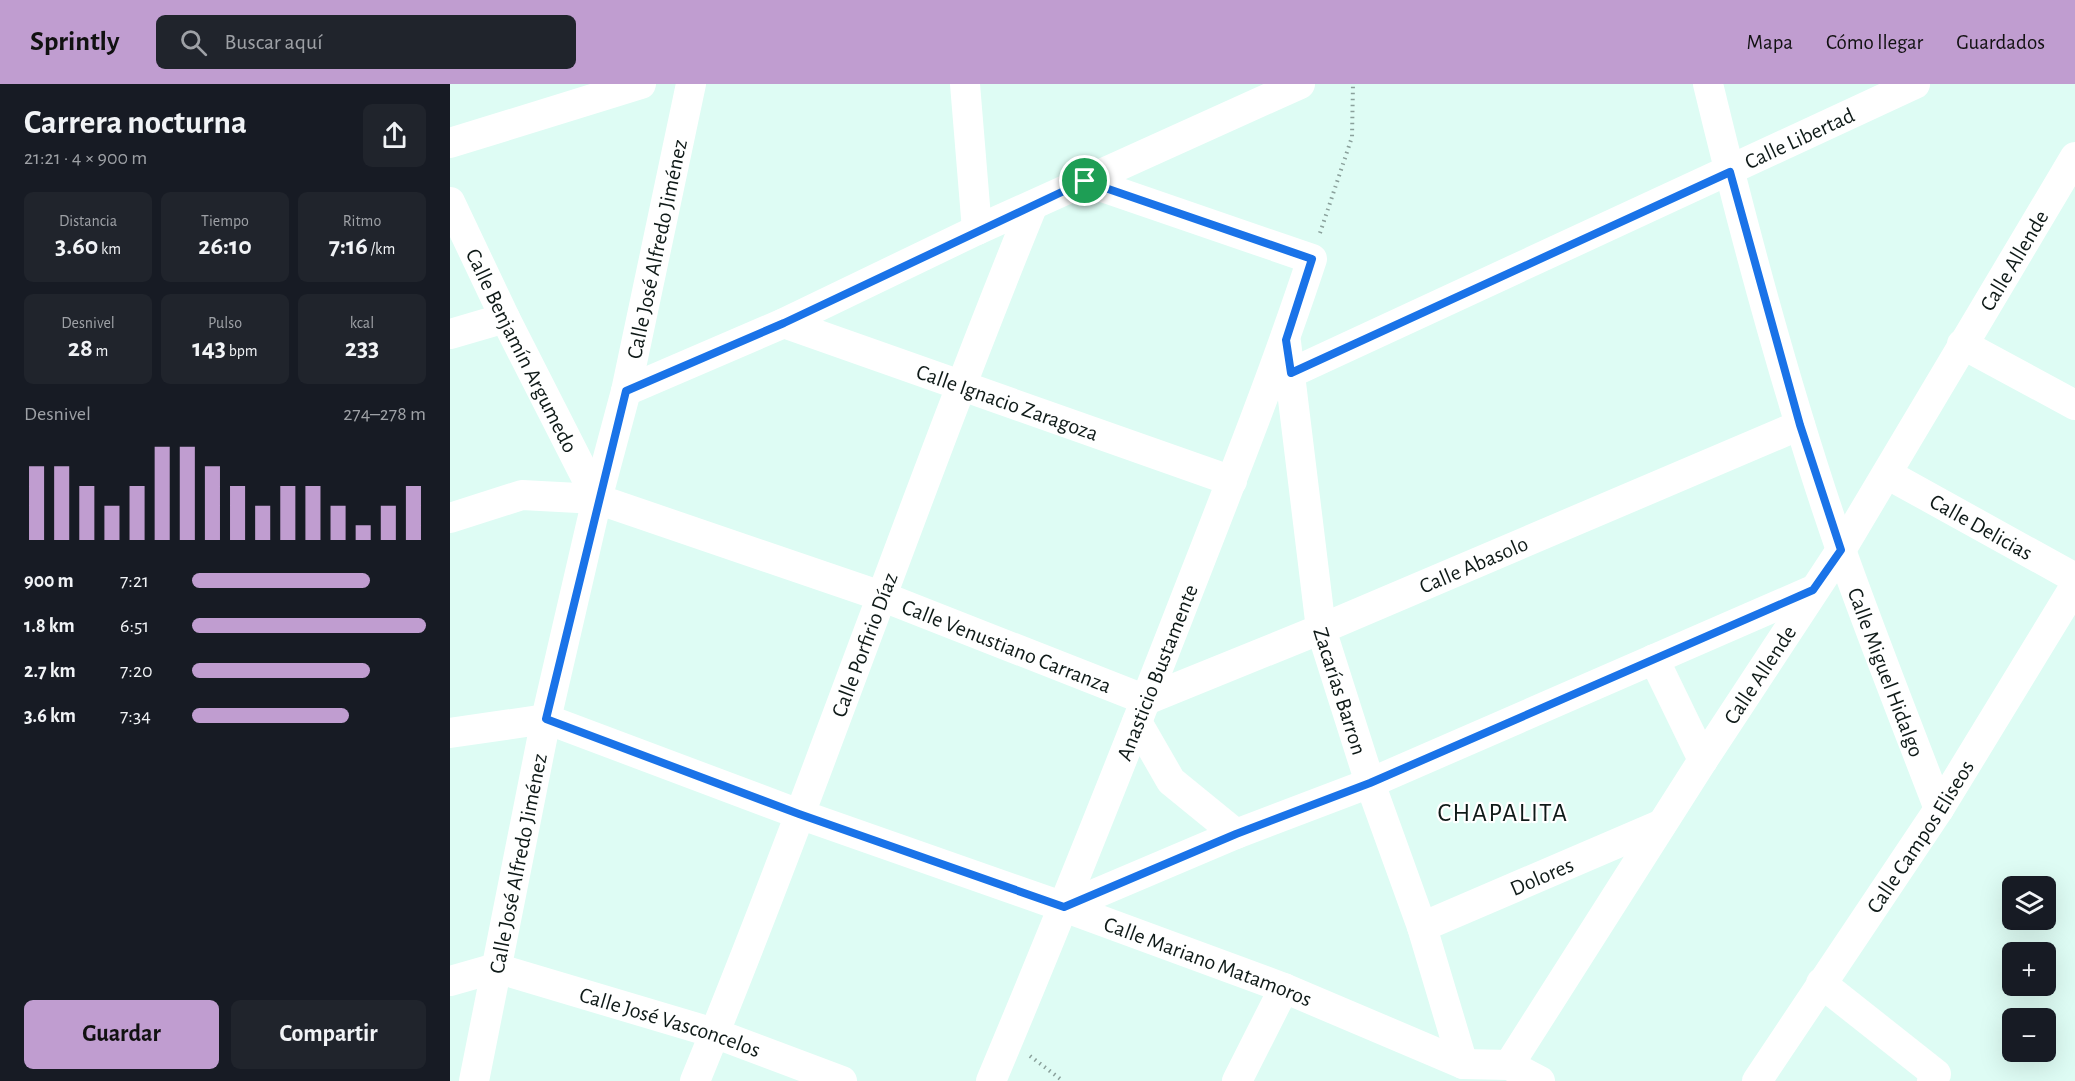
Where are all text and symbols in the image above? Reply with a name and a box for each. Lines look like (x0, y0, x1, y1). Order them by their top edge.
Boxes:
search box (156, 15, 576, 69)
icon: search (177, 26, 210, 59)
text: Sprintly (30, 28, 120, 56)
text: Buscar aquí (225, 31, 323, 53)
text: Mapa (1747, 32, 1793, 53)
text: Cómo llegar (1826, 32, 1923, 53)
text: Guardados (1956, 32, 2045, 53)
button: share (363, 104, 426, 167)
street label: Calle Libertad (1741, 104, 1858, 173)
text: Carrera nocturna (24, 107, 247, 140)
street label: Calle José Alfredo Jiménez (623, 137, 691, 361)
text: 21:21 · 4 × 900 m (24, 148, 147, 168)
pin (1059, 155, 1110, 206)
icon: arrive (1068, 164, 1101, 197)
street label: Calle Allende (1976, 207, 2053, 315)
text: Distancia (59, 213, 117, 229)
text: Tiempo (201, 213, 249, 229)
text: Ritmo (343, 213, 381, 229)
text: 3.60 (55, 233, 98, 259)
text: 26:10 (198, 233, 252, 259)
text: 7:16 (329, 233, 368, 259)
text: km (98, 241, 121, 257)
text: /km (368, 241, 395, 257)
street label: Calle Benjamín Argumedo (462, 245, 581, 456)
text: Desnivel (61, 315, 115, 331)
text: Pulso (208, 315, 242, 331)
text: kcal (350, 315, 374, 331)
text: 28 (68, 335, 93, 361)
text: 143 (192, 335, 226, 361)
text: 233 (345, 335, 379, 361)
text: m (93, 343, 108, 359)
text: bpm (226, 343, 258, 359)
street label: Calle Ignacio Zaragoza (913, 361, 1101, 445)
text: Desnivel (24, 404, 91, 424)
text: 274–278 m (343, 404, 426, 424)
street label: Calle Delicias (1926, 490, 2036, 564)
street label: Calle Abasolo (1416, 532, 1531, 598)
street label: Calle Porfirio Díaz (828, 570, 902, 720)
text: 900 m (24, 571, 74, 591)
text: 7:21 (120, 571, 149, 591)
street label: Anasticio Bustamente (1113, 582, 1202, 764)
street label: Calle Miguel Hidalgo (1844, 585, 1928, 760)
street label: Calle Venustiano Carranza (899, 595, 1114, 697)
text: 1.8 km (24, 616, 75, 636)
text: 6:51 (120, 616, 149, 636)
street label: Calle Allende (1720, 622, 1800, 728)
street label: Zacarías Barron (1309, 625, 1370, 758)
text: 2.7 km (24, 661, 76, 681)
text: 7:20 (120, 661, 153, 681)
text: 3.6 km (24, 706, 76, 726)
text: 7:34 (120, 706, 151, 726)
street label: Calle José Alfredo Jiménez (486, 752, 551, 975)
street label: Calle Campos Eliseos (1863, 756, 1978, 917)
district label: CHAPALITA (1438, 800, 1568, 826)
street label: Dolores (1507, 853, 1577, 900)
map controls (2002, 876, 2056, 1062)
button: layers (2002, 876, 2056, 930)
street label: Calle Mariano Matamoros (1101, 913, 1315, 1011)
button: + (2002, 942, 2056, 996)
street label: Calle José Vasconcelos (577, 984, 763, 1061)
button: Guardar (24, 1000, 219, 1069)
button: Compartir (231, 1000, 426, 1069)
button: − (2002, 1008, 2056, 1062)

